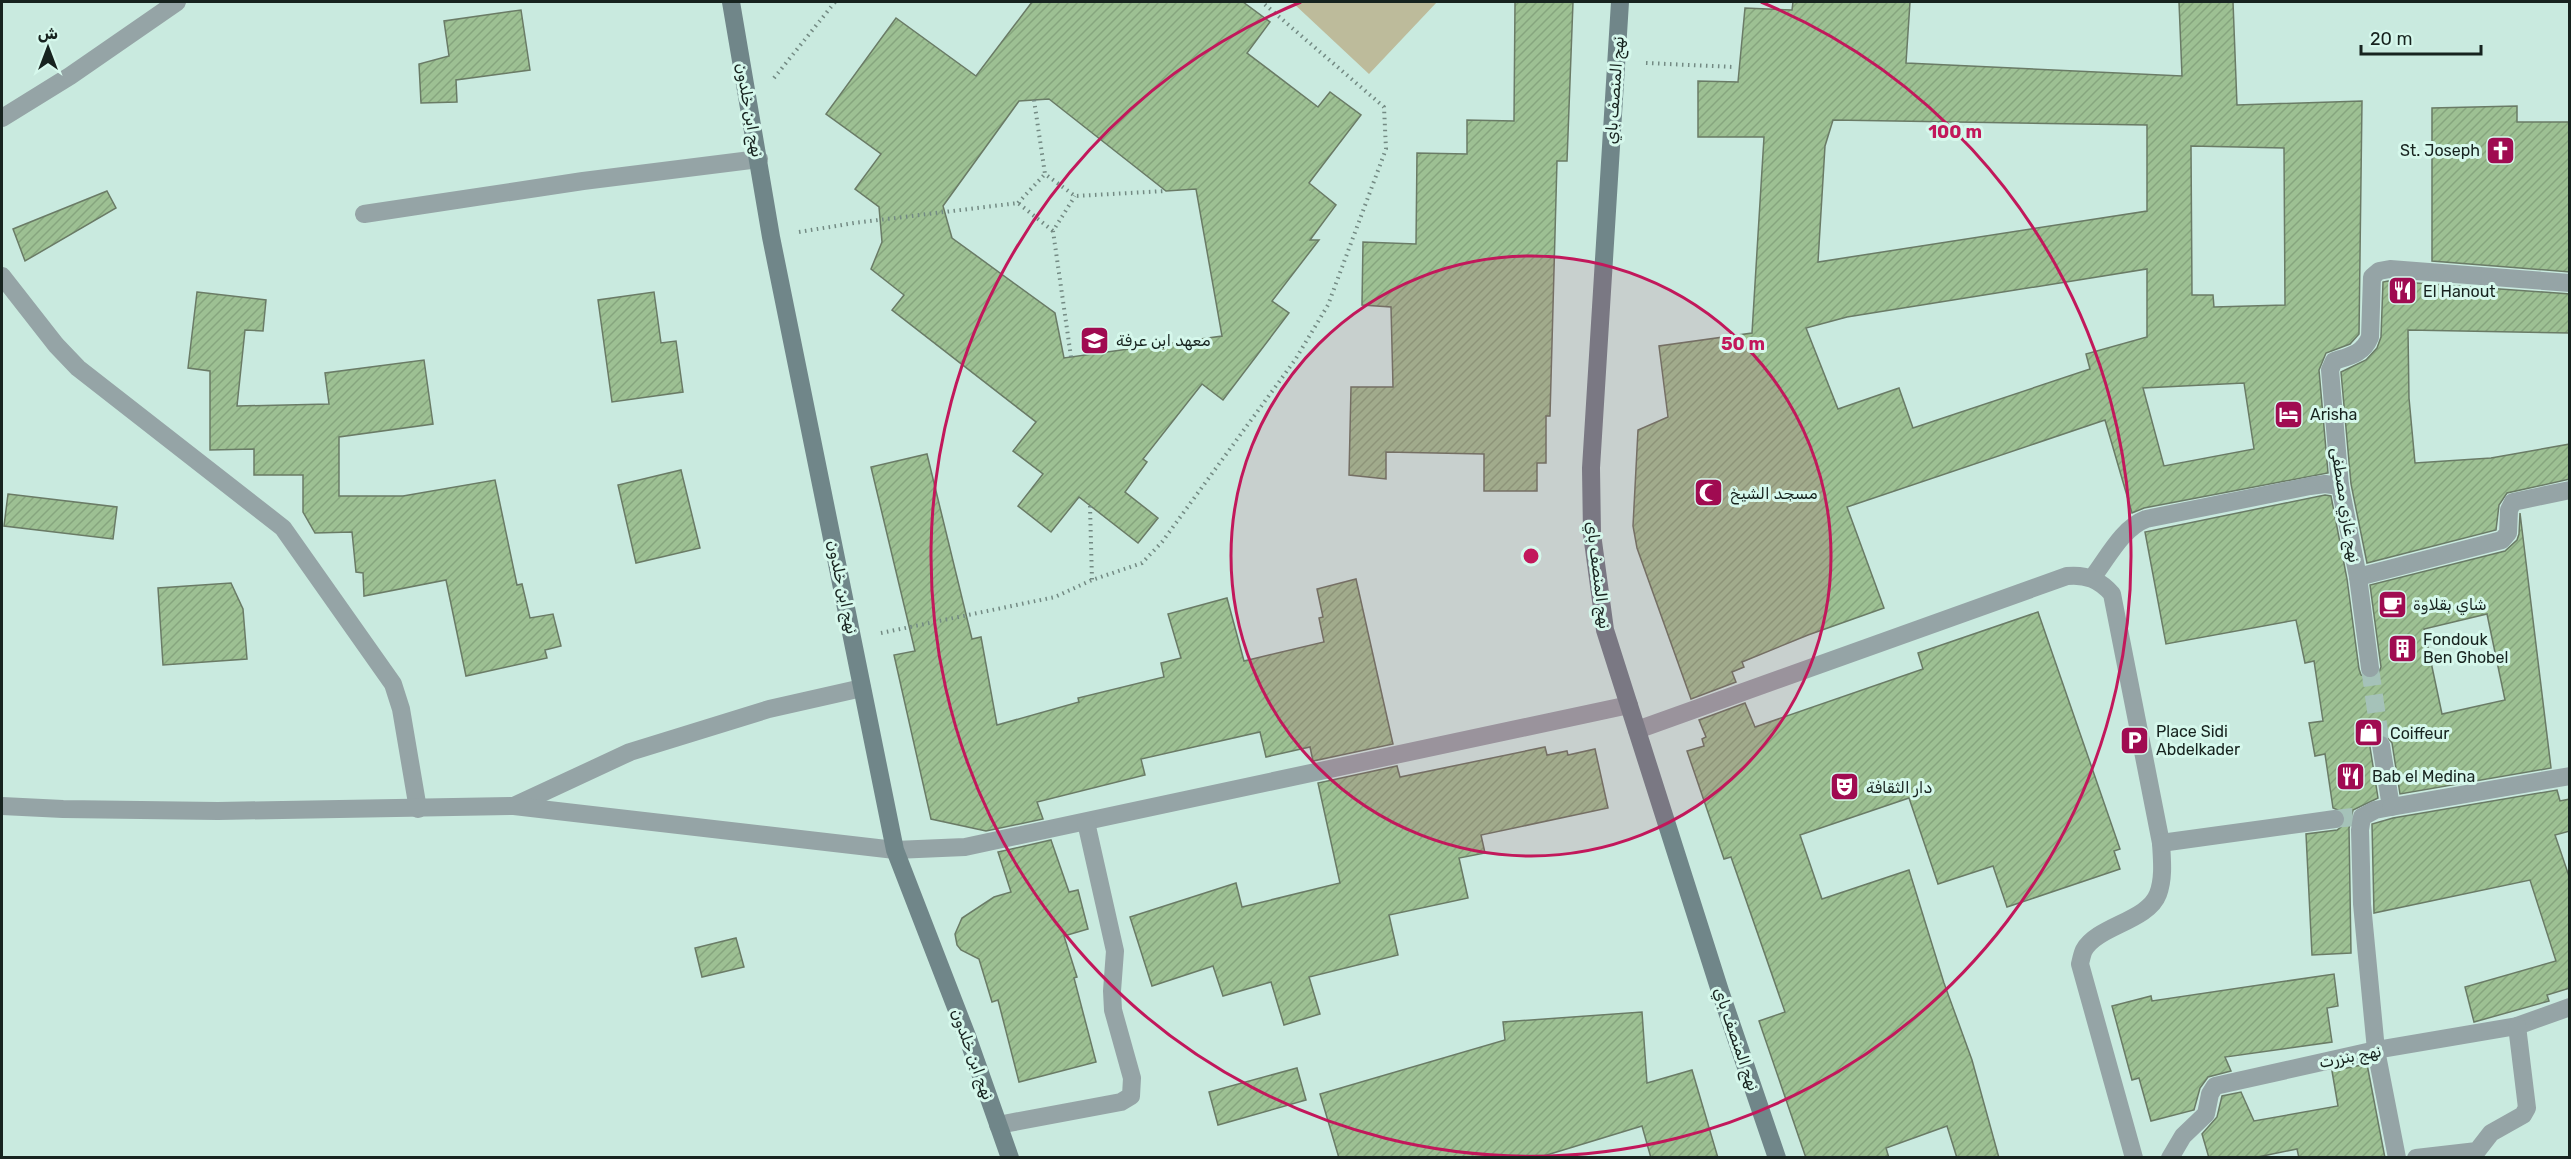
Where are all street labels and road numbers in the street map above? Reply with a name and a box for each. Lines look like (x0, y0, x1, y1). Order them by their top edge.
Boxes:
street label: نهج المنصف باي (1601, 35, 1630, 145)
street label: نهج ابن خلدون (730, 61, 767, 159)
street label: نهج غازي مصطفى (2325, 446, 2364, 565)
street label: نهج المنصف باي (1580, 520, 1615, 630)
street label: نهج ابن خلدون (821, 538, 862, 636)
street label: نهج المنصف باي (1708, 985, 1763, 1094)
street label: نهج ابن خلدون (945, 1006, 998, 1103)
street label: نهج بنزرت (2317, 1041, 2383, 1074)

